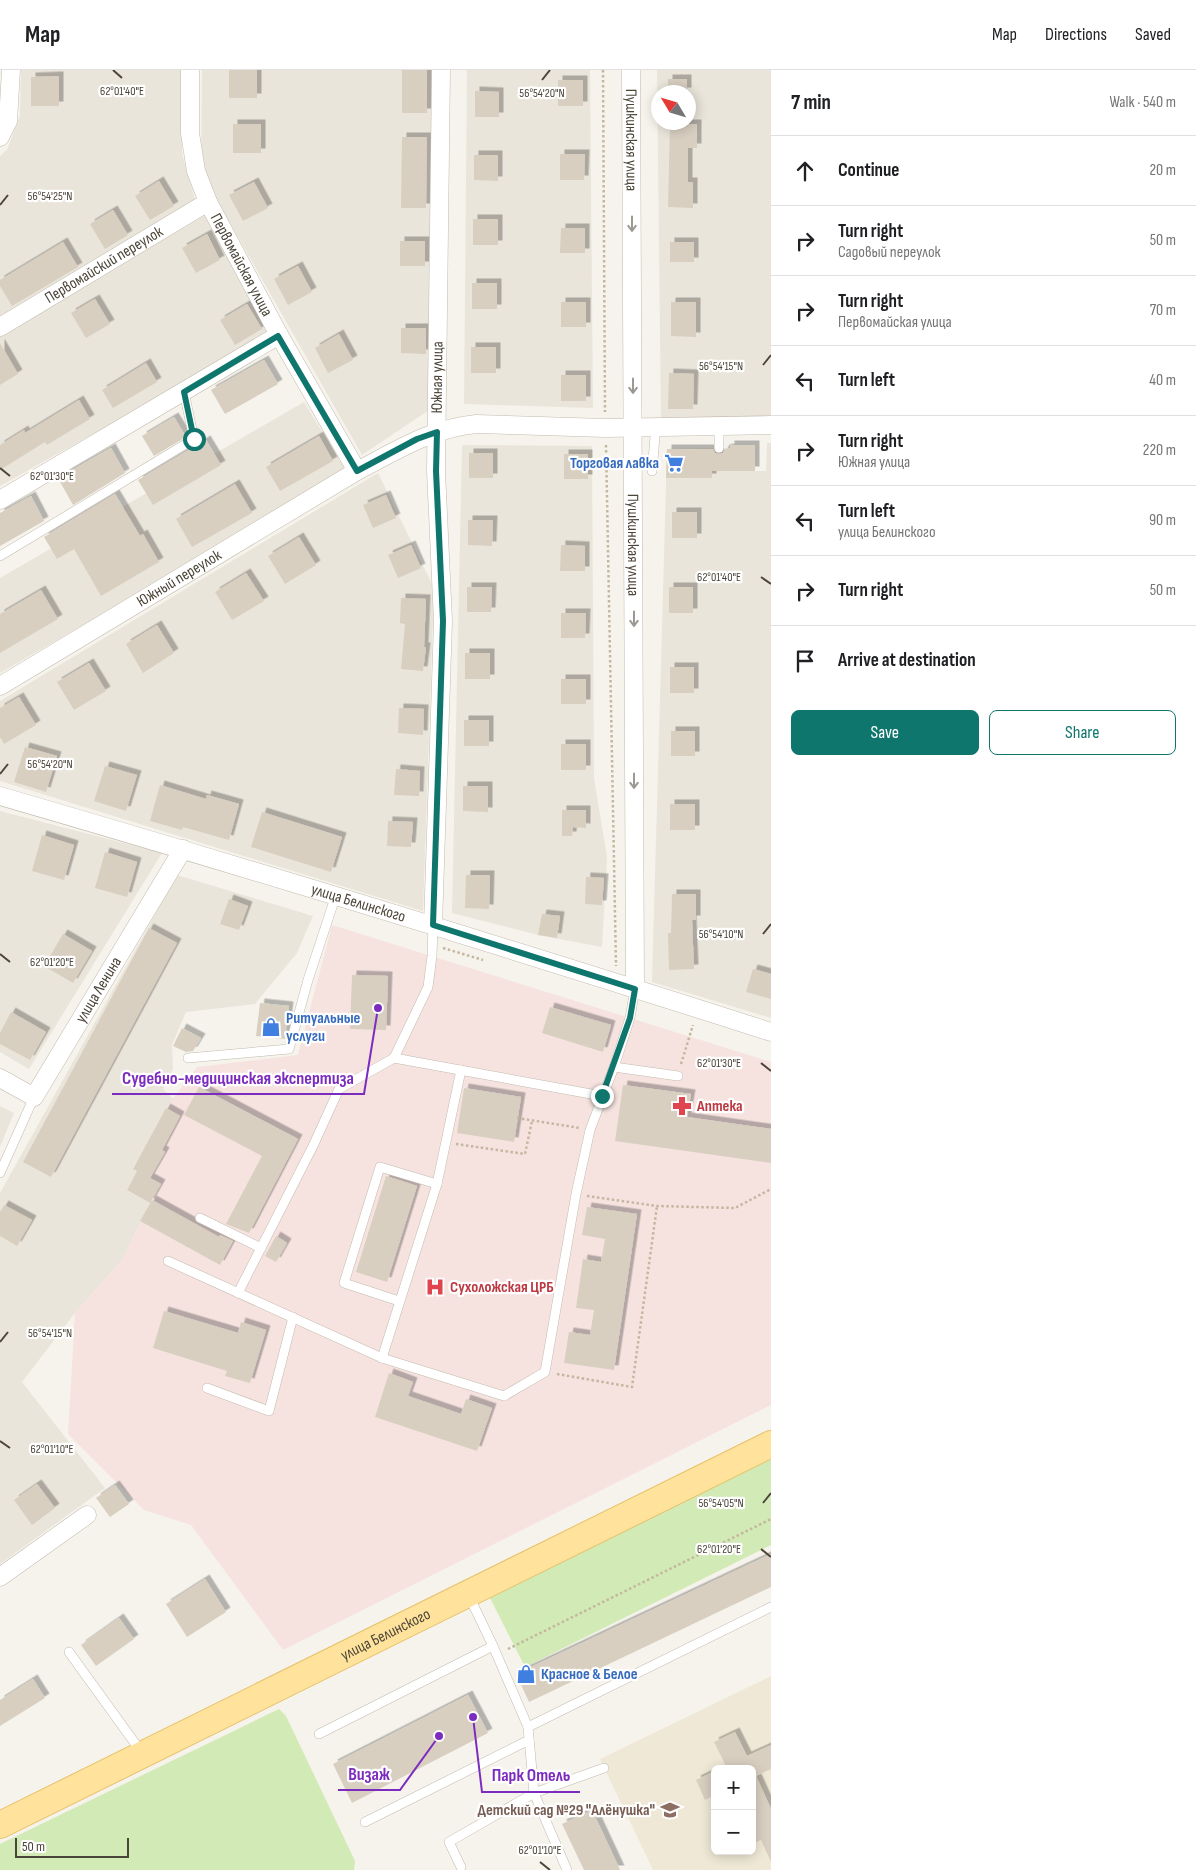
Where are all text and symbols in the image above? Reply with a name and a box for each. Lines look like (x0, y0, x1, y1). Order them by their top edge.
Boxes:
text: Map (25, 20, 60, 49)
text: Map (992, 24, 1017, 45)
text: Directions (1045, 24, 1107, 45)
text: Saved (1135, 24, 1171, 45)
text: 62°01'40"E (100, 84, 144, 99)
north arrow (651, 85, 696, 130)
text: 56°54'20"N (519, 86, 565, 101)
street label: Пушкинская улица (622, 89, 641, 191)
text: 7 min (791, 90, 831, 115)
text: Walk · 540 m (1109, 93, 1176, 112)
icon: ahead (791, 157, 819, 185)
text: Continue (838, 159, 899, 182)
text: 20 m (1149, 161, 1176, 180)
text: 56°54'25"N (28, 189, 72, 204)
street label: Первомайская улица (206, 210, 277, 320)
one-way arrow (627, 215, 637, 231)
text: Turn right (838, 220, 903, 243)
street label: Первомайский переулок (41, 221, 167, 307)
icon: right (791, 227, 819, 255)
text: 50 m (1150, 231, 1176, 250)
text: Садовый переулок (838, 243, 941, 262)
text: Turn right (838, 290, 903, 313)
icon: right (791, 297, 819, 325)
text: 70 m (1150, 301, 1176, 320)
text: Первомайская улица (838, 313, 952, 332)
street label: Южная улица (427, 341, 447, 414)
text: 56°54'15"N (699, 359, 743, 374)
icon: left (791, 367, 819, 395)
text: Turn left (838, 369, 895, 392)
text: 40 m (1149, 371, 1176, 390)
one-way arrow (628, 378, 638, 394)
route start (183, 428, 206, 451)
text: Turn right (838, 430, 903, 453)
icon: right (791, 437, 819, 465)
text: 220 m (1143, 441, 1176, 460)
supermarket icon: Торговая лавка (663, 452, 685, 474)
text: Южная улица (838, 453, 910, 472)
place label: Торговая лавка (570, 454, 659, 473)
text: 62°01'30"E (30, 469, 74, 484)
street label: Пушкинская улица (623, 494, 643, 596)
text: Turn left (838, 500, 895, 523)
icon: left (791, 507, 819, 535)
text: 90 m (1149, 511, 1176, 530)
text: улица Белинского (838, 523, 936, 542)
street label: Южный переулок (133, 545, 226, 611)
text: 62°01'40"E (697, 570, 741, 585)
icon: right (791, 577, 819, 605)
text: Turn right (838, 579, 903, 602)
text: 50 m (1150, 581, 1176, 600)
one-way arrow (629, 610, 639, 626)
icon: arrive (791, 647, 819, 675)
text: Arrive at destination (838, 649, 976, 672)
button: Save (791, 710, 979, 755)
button: Share (989, 710, 1176, 755)
text: 56°54'20"N (27, 757, 73, 772)
one-way arrow (630, 773, 639, 789)
street label: улица Белинского (309, 880, 408, 926)
text: 56°54'10"N (699, 927, 743, 942)
street label: улица Ленина (71, 953, 125, 1026)
text: 62°01'20"E (30, 955, 74, 970)
place label: Ритуальные услуги (286, 1009, 361, 1046)
shop icon: Ритуальные услуги (260, 1016, 282, 1038)
text: 62°01'30"E (697, 1056, 741, 1071)
callout: Судебно-медицинская экспертиза (112, 1061, 364, 1094)
text: Судебно-медицинская экспертиза (122, 1068, 354, 1089)
route end (591, 1085, 614, 1108)
pharmacy icon: Аптека (671, 1095, 693, 1117)
place label: Аптека (696, 1097, 743, 1116)
hospital icon: Сухоложская ЦРБ (424, 1276, 446, 1298)
place label: Сухоложская ЦРБ (450, 1278, 554, 1297)
text: 56°54'15"N (28, 1326, 72, 1341)
text: 62°01'10"E (30, 1442, 74, 1457)
text: 56°54'05"N (698, 1496, 744, 1511)
text: 62°01'20"E (697, 1542, 741, 1557)
street label: улица Белинского (337, 1604, 434, 1665)
shop icon: Красное & Белое (515, 1663, 537, 1685)
place label: Красное & Белое (541, 1665, 638, 1684)
callout: Визаж (338, 1757, 400, 1790)
callout: Парк Отель (482, 1759, 580, 1792)
text: Визаж (348, 1764, 390, 1785)
text: Парк Отель (492, 1765, 570, 1786)
map controls (711, 1765, 756, 1855)
button: + (711, 1765, 756, 1810)
school or university icon: Детский сад №29 "Алёнушка" (659, 1799, 681, 1821)
place label: Детский сад №29 "Алёнушка" (478, 1801, 655, 1820)
button: − (711, 1810, 756, 1855)
scale bar (15, 1835, 129, 1858)
text: 50 m (22, 1838, 45, 1855)
text: 62°01'10"E (518, 1843, 562, 1858)

